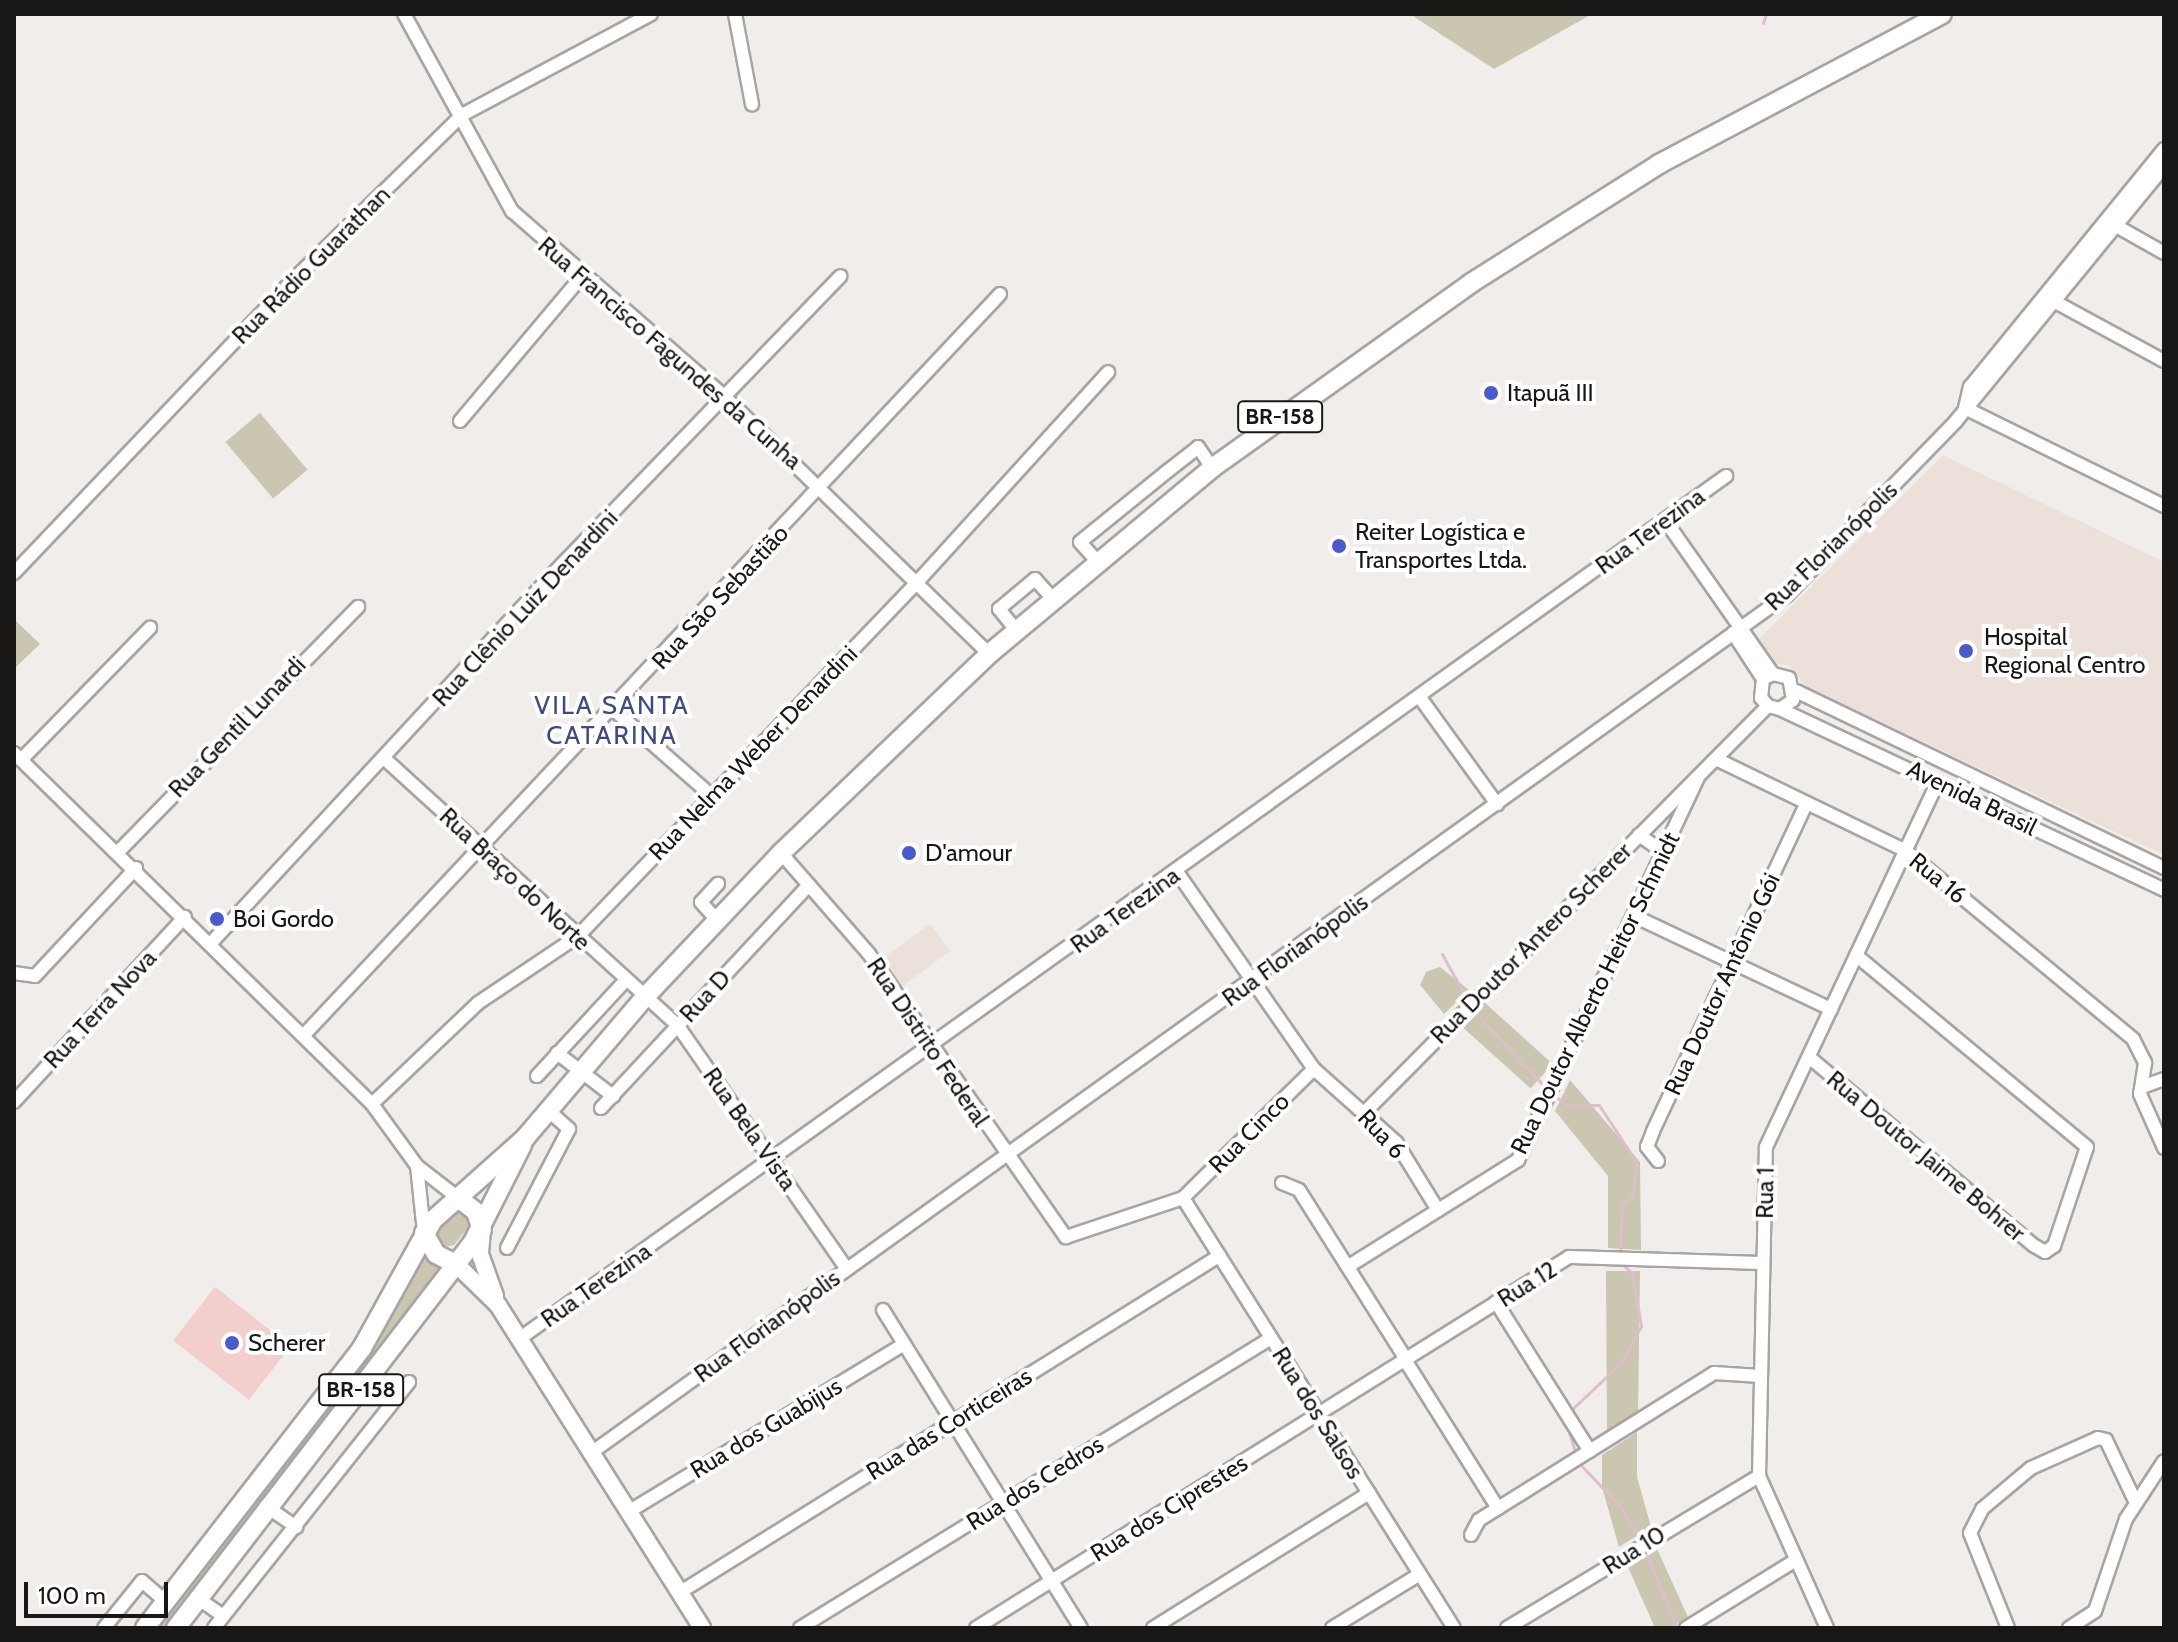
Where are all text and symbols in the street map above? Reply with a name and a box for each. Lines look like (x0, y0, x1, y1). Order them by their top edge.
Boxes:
street label: Rua Rádio Guarathan (226, 180, 396, 350)
street label: Rua Francisco Fagundes da Cunha (532, 231, 808, 475)
place label: Itapuã III (1507, 379, 1594, 407)
marker: Itapuã III (1482, 384, 1500, 402)
road number: BR-158 (1236, 399, 1324, 435)
street label: Rua Florianópolis (1759, 476, 1903, 616)
street label: Rua Terezina (1590, 482, 1710, 580)
street label: Rua Clênio Luiz Denardini (426, 504, 624, 712)
place label: Reiter Logística e Transportes Ltda. (1355, 518, 1527, 574)
street label: Rua São Sebastião (646, 519, 794, 675)
marker: Reiter Logística e Transportes Ltda. (1330, 537, 1348, 555)
place label: Hospital Regional Centro (1984, 623, 2146, 679)
street label: Rua Nelma Weber Denardini (643, 640, 863, 866)
marker: Hospital Regional Centro (1955, 640, 1977, 662)
street label: Rua Gentil Lunardi (163, 651, 311, 803)
district label: VILA SANTA CATARINA (534, 690, 690, 752)
street label: Avenida Brasil (1903, 754, 2041, 842)
street label: Rua Braço do Norte (434, 802, 596, 956)
street label: Rua Doutor Alberto Heitor Schmidt (1504, 827, 1686, 1159)
street label: Rua Doutor Antero Scherer (1424, 836, 1638, 1050)
place label: D'amour (925, 839, 1012, 867)
marker: D'amour (900, 844, 918, 862)
street label: Rua 16 (1904, 846, 1972, 910)
street label: Rua Terezina (1065, 861, 1185, 959)
street label: Rua Doutor Antônio Gói (1658, 868, 1786, 1100)
street label: Rua Florianópolis (1217, 887, 1373, 1013)
place label: Boi Gordo (233, 905, 334, 933)
marker: Boi Gordo (208, 910, 226, 928)
street label: Rua Terra Nova (38, 944, 162, 1074)
street label: Rua Distrito Federal (861, 952, 995, 1132)
street label: Rua D (674, 964, 736, 1028)
street label: Rua Bela Vista (697, 1062, 803, 1196)
street label: Rua Doutor Jaime Bohrer (1821, 1065, 2031, 1247)
street label: Rua Cinco (1203, 1087, 1295, 1179)
street label: Rua 6 (1352, 1103, 1412, 1165)
street label: Rua 1 (1750, 1167, 1780, 1219)
street label: Rua Terezina (535, 1237, 657, 1333)
street label: Rua 12 (1492, 1255, 1562, 1313)
street label: Rua Florianópolis (689, 1263, 845, 1389)
place label: Scherer (248, 1329, 325, 1357)
marker: Scherer (223, 1334, 241, 1352)
street label: Rua dos Salsos (1266, 1342, 1370, 1484)
street label: Rua das Corticeiras (861, 1362, 1037, 1486)
street label: Rua dos Guabijus (685, 1371, 847, 1485)
road number: BR-158 (317, 1372, 405, 1408)
street label: Rua dos Cedros (961, 1429, 1109, 1537)
street label: Rua dos Ciprestes (1085, 1448, 1253, 1568)
street label: Rua 10 (1597, 1520, 1671, 1580)
scale bar (28, 1566, 172, 1616)
text: 100 m (38, 1581, 106, 1610)

